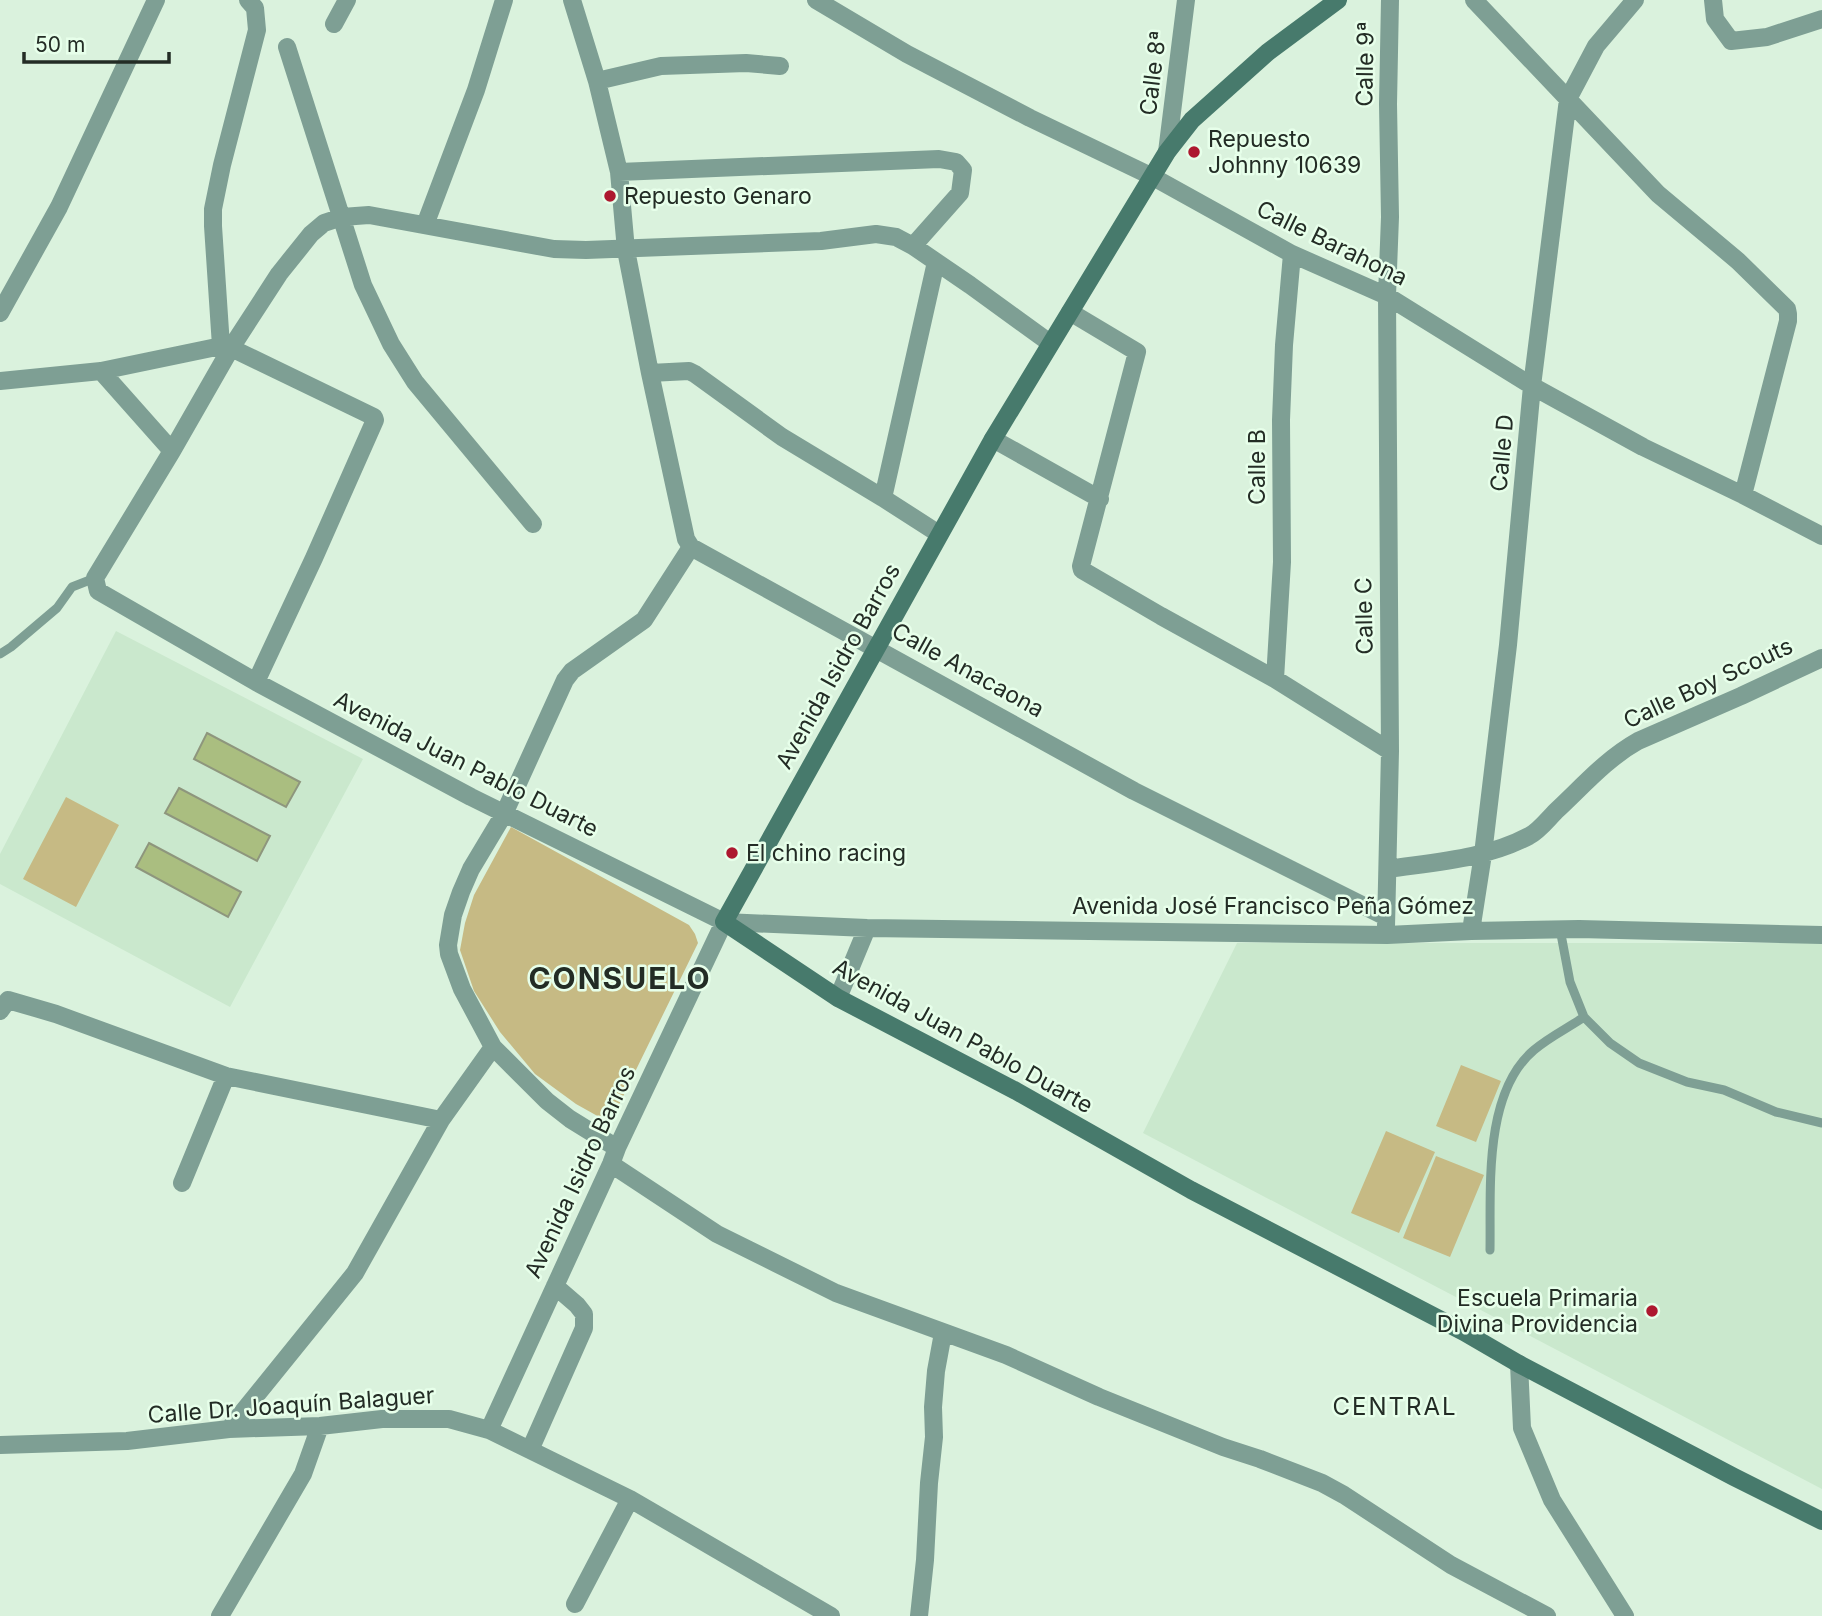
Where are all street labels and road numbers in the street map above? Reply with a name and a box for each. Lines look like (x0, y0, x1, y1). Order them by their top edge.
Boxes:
street label: Calle 9ª (1350, 21, 1380, 107)
street label: Calle 8ª (1134, 29, 1172, 117)
street label: Calle Barahona (1252, 194, 1412, 292)
street label: Calle D (1485, 413, 1519, 493)
street label: Calle B (1243, 429, 1271, 505)
street label: Avenida Isidro Barros (770, 558, 906, 774)
street label: Calle C (1349, 577, 1379, 655)
street label: Calle Anacaona (887, 617, 1049, 723)
street label: Calle Boy Scouts (1619, 632, 1797, 734)
street label: Avenida Juan Pablo Duarte (329, 685, 603, 843)
street label: Avenida José Francisco Peña Gómez (1072, 892, 1474, 920)
street label: Avenida Juan Pablo Duarte (828, 953, 1098, 1119)
street label: Avenida Isidro Barros (519, 1062, 641, 1282)
street label: Calle Dr. Joaquín Balaguer (147, 1381, 436, 1429)

